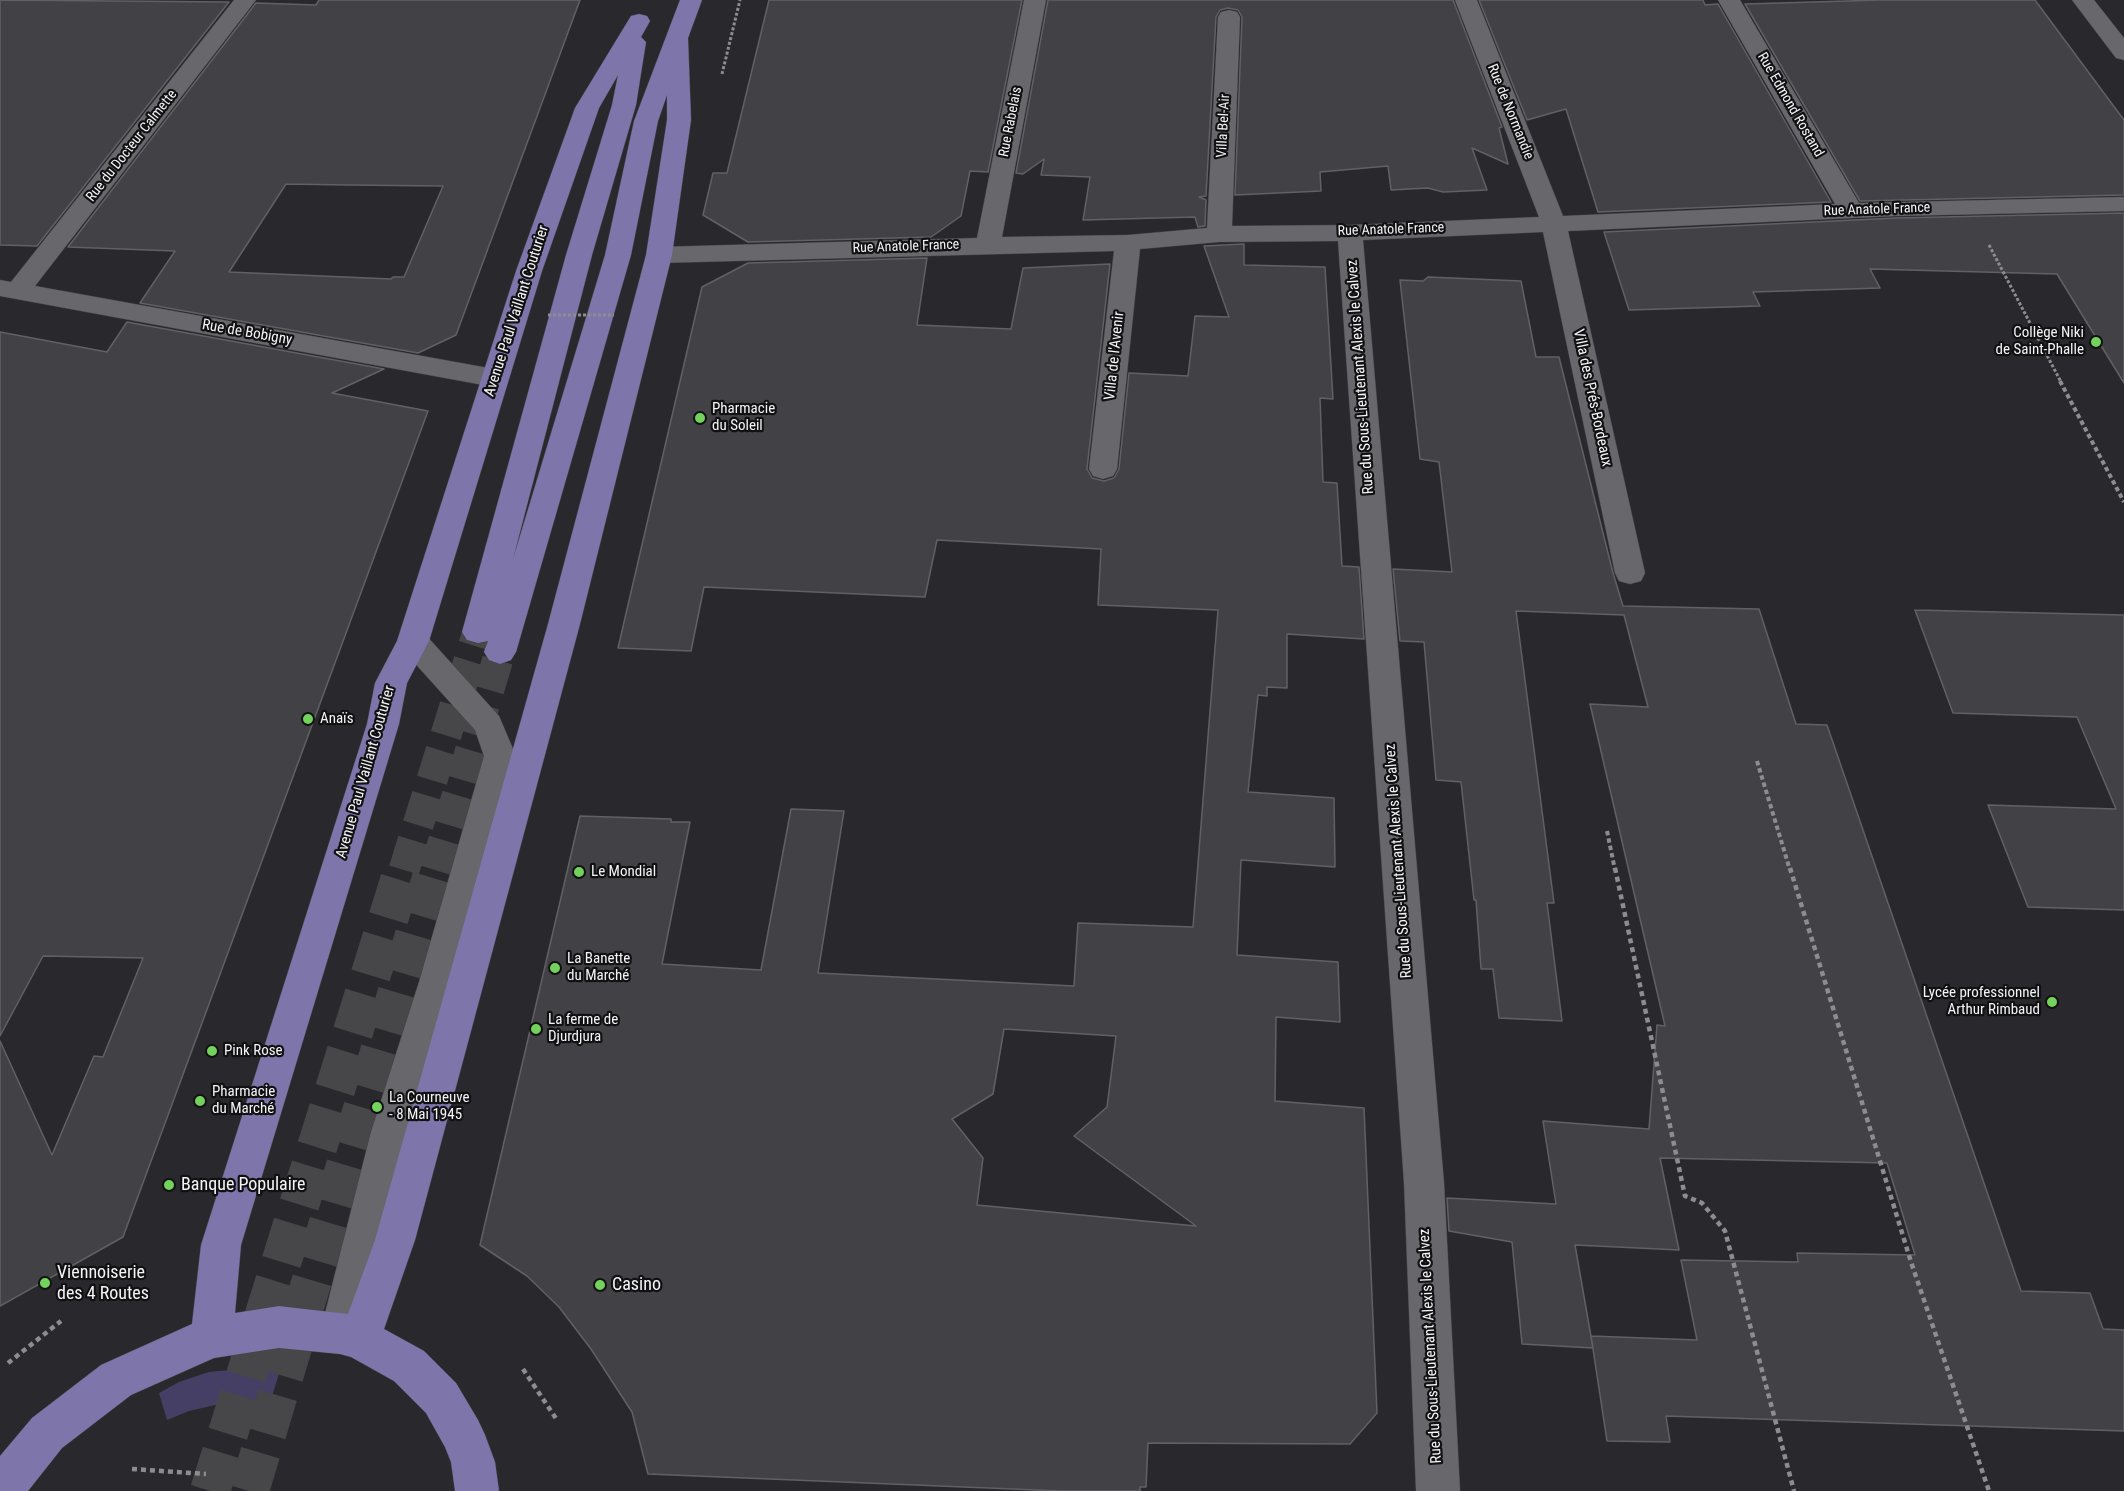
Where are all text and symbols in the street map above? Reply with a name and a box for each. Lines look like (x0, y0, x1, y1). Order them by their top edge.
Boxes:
street label: Rue Edmond Rostand (1753, 50, 1827, 160)
street label: Rue de Normandie (1483, 62, 1537, 162)
street label: Rue Rabelais (996, 86, 1026, 158)
street label: Rue du Docteur Calmette (83, 87, 181, 205)
street label: Villa Bel-Air (1214, 94, 1234, 158)
street label: Rue Anatole France (1823, 200, 1931, 220)
street label: Rue Anatole France (1337, 220, 1445, 240)
street label: Avenue Paul Vaillant Couturier (481, 223, 553, 399)
street label: Rue Anatole France (852, 237, 960, 257)
street label: Rue du Sous-Lieutenant Alexis le Calvez (1344, 259, 1378, 495)
street label: Villa de l'Avenir (1101, 311, 1129, 401)
street label: Rue de Bobigny (201, 316, 293, 350)
place label: Collège Niki de Saint-Phalle (1996, 324, 2084, 359)
street label: Villa des Prés-Bordeaux (1569, 328, 1615, 468)
marker: Collège Niki de Saint-Phalle (2089, 335, 2103, 349)
place label: Pharmacie du Soleil (712, 400, 775, 435)
marker: Pharmacie du Soleil (693, 411, 707, 425)
street label: Avenue Paul Vaillant Couturier (333, 684, 399, 860)
place label: Anaïs (320, 710, 353, 728)
marker: Anaïs (301, 712, 315, 726)
street label: Rue du Sous-Lieutenant Alexis le Calvez (1382, 743, 1416, 979)
place label: Le Mondial (591, 863, 656, 881)
marker: Le Mondial (572, 865, 586, 879)
place label: La Banette du Marché (567, 950, 630, 985)
marker: La Banette du Marché (548, 961, 562, 975)
place label: Lycée professionnel Arthur Rimbaud (1923, 984, 2040, 1019)
marker: Lycée professionnel Arthur Rimbaud (2045, 995, 2059, 1009)
place label: La ferme de Djurdjura (548, 1011, 618, 1046)
marker: La ferme de Djurdjura (529, 1022, 543, 1036)
place label: Pink Rose (224, 1042, 283, 1060)
marker: Pink Rose (205, 1044, 219, 1058)
place label: Pharmacie du Marché (212, 1083, 275, 1118)
place label: La Courneuve - 8 Mai 1945 (389, 1089, 470, 1124)
marker: Pharmacie du Marché (193, 1094, 207, 1108)
marker: La Courneuve - 8 Mai 1945 (370, 1100, 384, 1114)
place label: Banque Populaire (181, 1174, 306, 1196)
marker: Banque Populaire (162, 1178, 176, 1192)
street label: Rue du Sous-Lieutenant Alexis le Calvez (1416, 1228, 1446, 1464)
place label: Viennoiserie des 4 Routes (57, 1262, 149, 1304)
place label: Casino (612, 1274, 661, 1296)
marker: Viennoiserie des 4 Routes (38, 1276, 52, 1290)
marker: Casino (593, 1278, 607, 1292)

